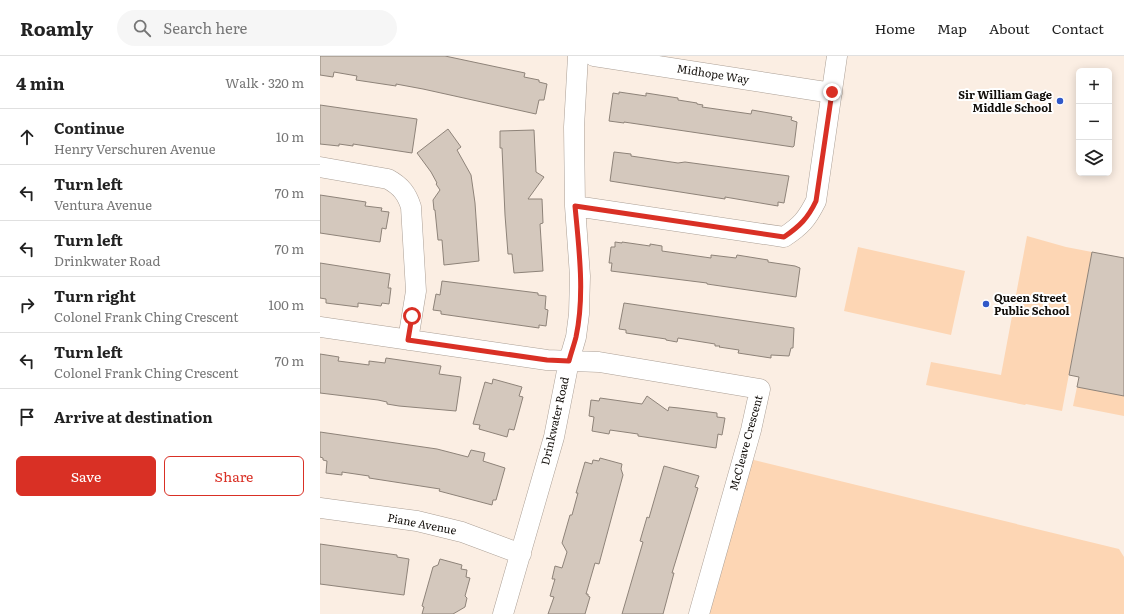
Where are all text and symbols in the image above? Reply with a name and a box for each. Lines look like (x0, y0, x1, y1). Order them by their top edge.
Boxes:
search box (117, 10, 397, 46)
text: Roamly (20, 14, 93, 42)
text: Search here (163, 16, 247, 39)
icon: search (131, 17, 153, 39)
text: Home (875, 18, 915, 38)
text: Map (937, 18, 967, 38)
text: About (989, 18, 1030, 38)
text: Contact (1052, 18, 1104, 38)
street label: Midhope Way (676, 59, 751, 87)
map controls (1076, 68, 1112, 176)
button: + (1076, 68, 1112, 104)
text: 4 min (16, 70, 65, 95)
text: Walk · 320 m (225, 73, 304, 92)
route end (823, 83, 841, 101)
place label: Sir William Gage Middle School (958, 86, 1052, 115)
marker: Sir William Gage Middle School (1055, 96, 1065, 106)
button: − (1076, 104, 1112, 140)
text: Continue (54, 116, 124, 139)
icon: ahead (16, 126, 38, 148)
text: 10 m (276, 127, 304, 146)
text: Henry Verschuren Avenue (54, 139, 215, 158)
button: layers (1076, 140, 1112, 176)
text: Turn left (54, 172, 123, 195)
icon: left (16, 182, 38, 204)
text: 70 m (275, 183, 304, 202)
text: Ventura Avenue (54, 195, 152, 214)
text: Turn left (54, 228, 123, 251)
icon: left (16, 238, 38, 260)
text: 70 m (275, 239, 304, 258)
text: Drinkwater Road (54, 251, 161, 270)
text: Turn right (54, 284, 136, 307)
place label: Queen Street Public School (994, 289, 1070, 318)
icon: right (16, 294, 38, 316)
text: 100 m (268, 295, 304, 314)
marker: Queen Street Public School (981, 299, 991, 309)
text: Colonel Frank Ching Crescent (54, 307, 239, 326)
route start (403, 307, 421, 325)
text: Turn left (54, 340, 123, 363)
icon: left (16, 350, 38, 372)
text: 70 m (275, 351, 304, 370)
text: Colonel Frank Ching Crescent (54, 363, 239, 382)
street label: Drinkwater Road (536, 375, 572, 466)
street label: McCleave Crescent (725, 393, 766, 492)
text: Arrive at destination (54, 405, 213, 428)
icon: arrive (16, 406, 38, 428)
button: Save (16, 456, 156, 496)
button: Share (164, 456, 304, 496)
street label: Piane Avenue (386, 509, 458, 538)

